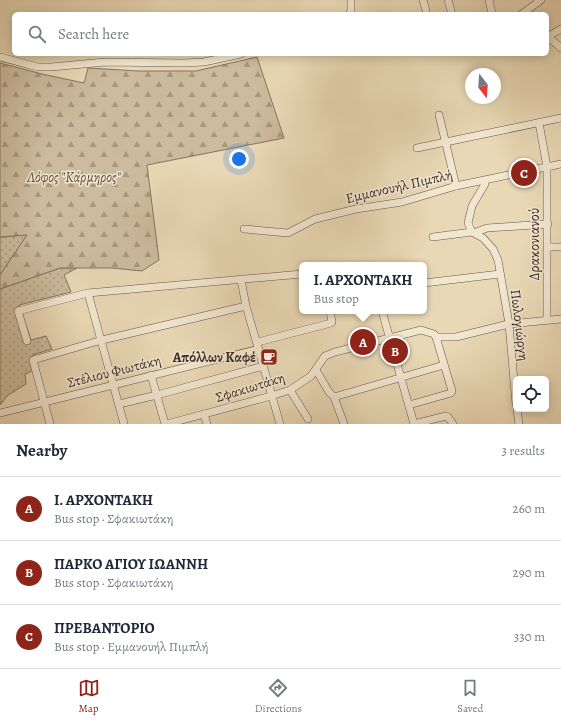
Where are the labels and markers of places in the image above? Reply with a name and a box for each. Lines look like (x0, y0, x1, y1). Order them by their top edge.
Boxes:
pin: C (511, 158, 537, 188)
pin: A (350, 327, 376, 357)
pin: B (382, 336, 408, 366)
cafe icon: Απόλλων Καφέ (259, 347, 279, 367)
place label: Απόλλων Καφέ (172, 348, 256, 367)

